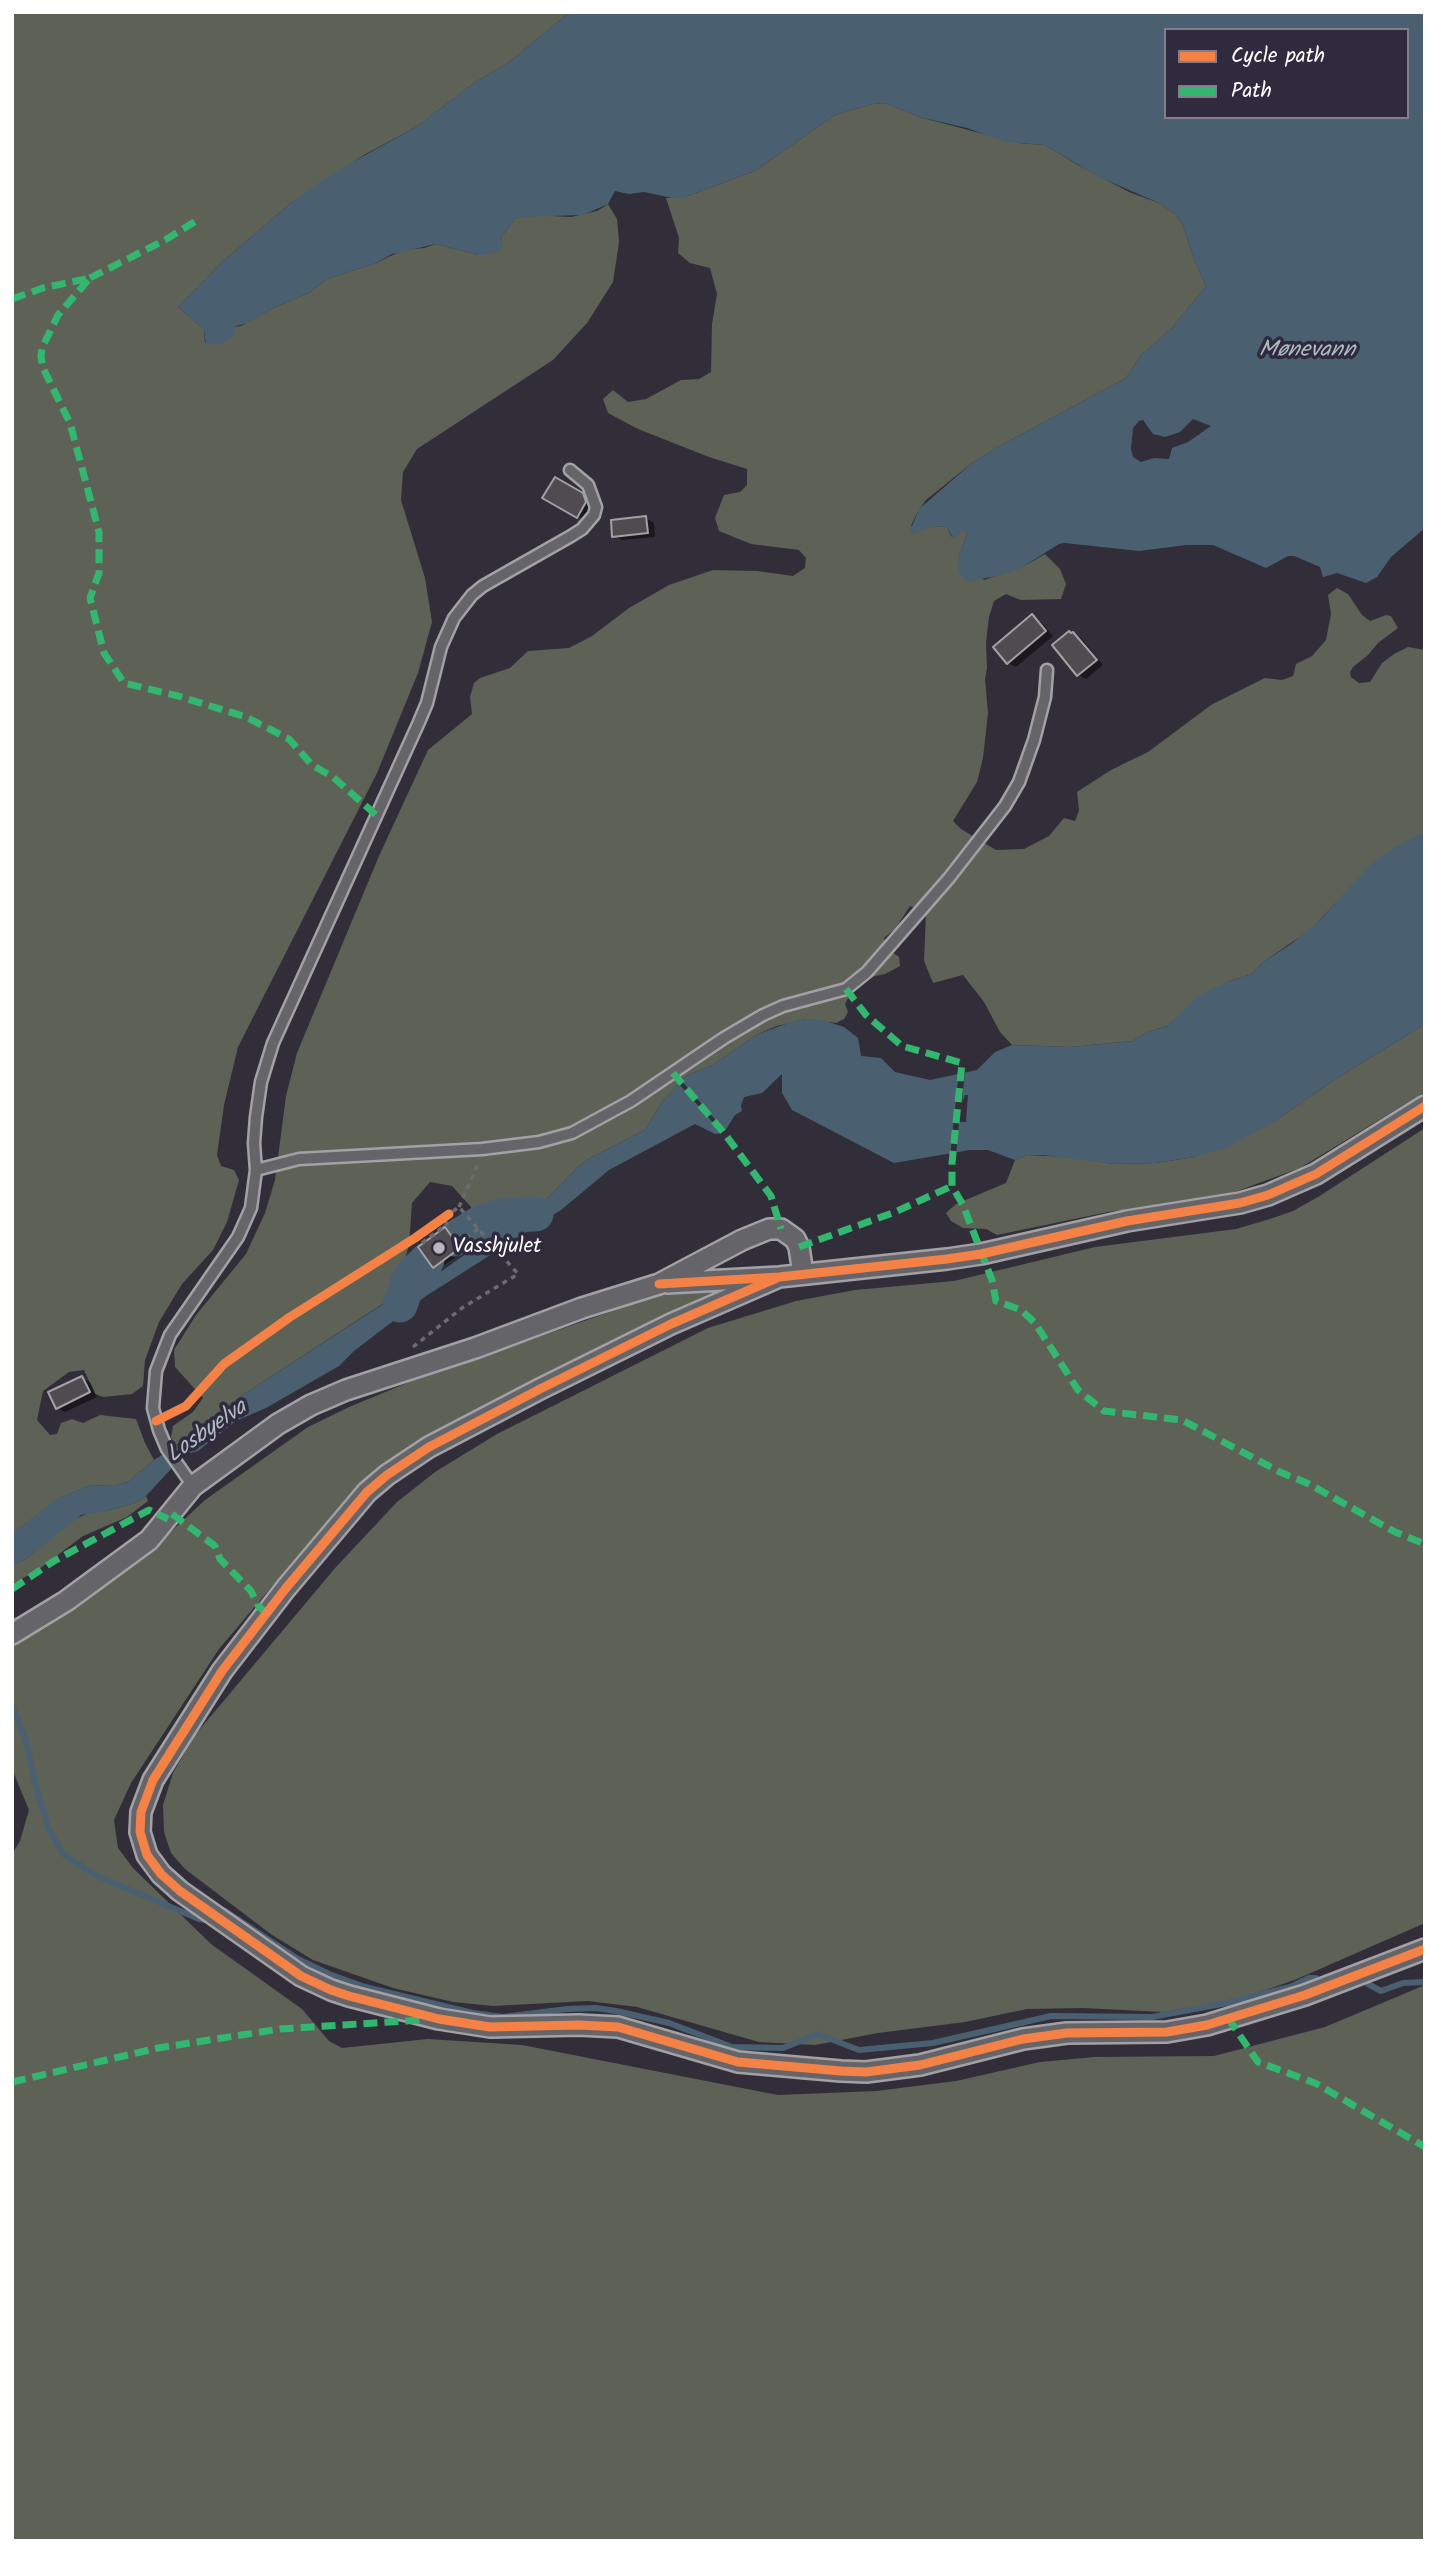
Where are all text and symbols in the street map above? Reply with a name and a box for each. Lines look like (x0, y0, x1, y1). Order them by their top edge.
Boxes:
legend (1164, 28, 1409, 119)
text: Cycle path (1231, 40, 1325, 73)
text: Path (1231, 75, 1272, 108)
water label: Mønevann (1259, 338, 1355, 366)
place label: Vasshjulet (453, 1235, 541, 1261)
marker: Vasshjulet (431, 1240, 447, 1256)
water label: Losbyelva (162, 1395, 254, 1471)

